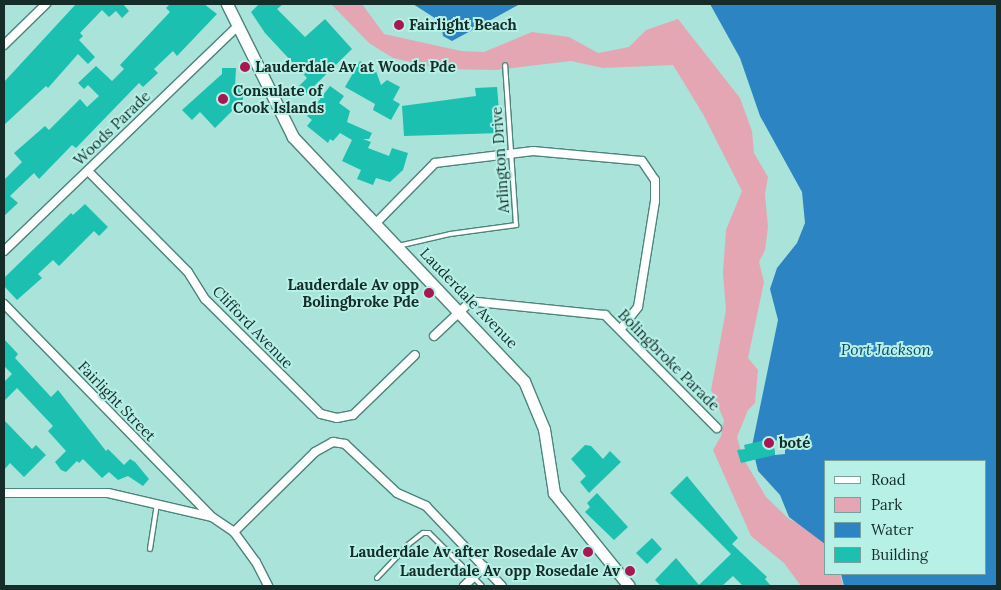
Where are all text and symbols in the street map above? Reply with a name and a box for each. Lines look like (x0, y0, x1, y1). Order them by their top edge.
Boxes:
place label: Fairlight Beach (409, 16, 517, 34)
marker: Fairlight Beach (393, 19, 405, 31)
place label: Lauderdale Av at Woods Pde (255, 58, 456, 76)
marker: Lauderdale Av at Woods Pde (239, 61, 251, 73)
place label: Consulate of Cook Islands (233, 81, 324, 116)
street label: Woods Parade (70, 87, 154, 169)
marker: Consulate of Cook Islands (217, 93, 229, 105)
street label: Arlington Drive (487, 106, 513, 214)
street label: Lauderdale Avenue (416, 244, 522, 352)
place label: Lauderdale Av opp Bolingbroke Pde (287, 275, 419, 310)
street label: Clifford Avenue (209, 282, 297, 372)
marker: Lauderdale Av opp Bolingbroke Pde (423, 287, 435, 299)
street label: Bolingbroke Parade (615, 306, 723, 414)
water label: Port Jackson (841, 339, 931, 359)
street label: Fairlight Street (74, 357, 160, 445)
place label: boté (779, 434, 810, 452)
marker: boté (763, 437, 775, 449)
legend (824, 460, 986, 575)
text: Road (871, 470, 906, 489)
text: Park (871, 495, 902, 514)
text: Water (871, 520, 913, 539)
place label: Lauderdale Av after Rosedale Av (349, 543, 578, 561)
text: Building (871, 545, 928, 564)
marker: Lauderdale Av after Rosedale Av (582, 546, 594, 558)
place label: Lauderdale Av opp Rosedale Av (400, 562, 620, 580)
marker: Lauderdale Av opp Rosedale Av (624, 565, 636, 577)

